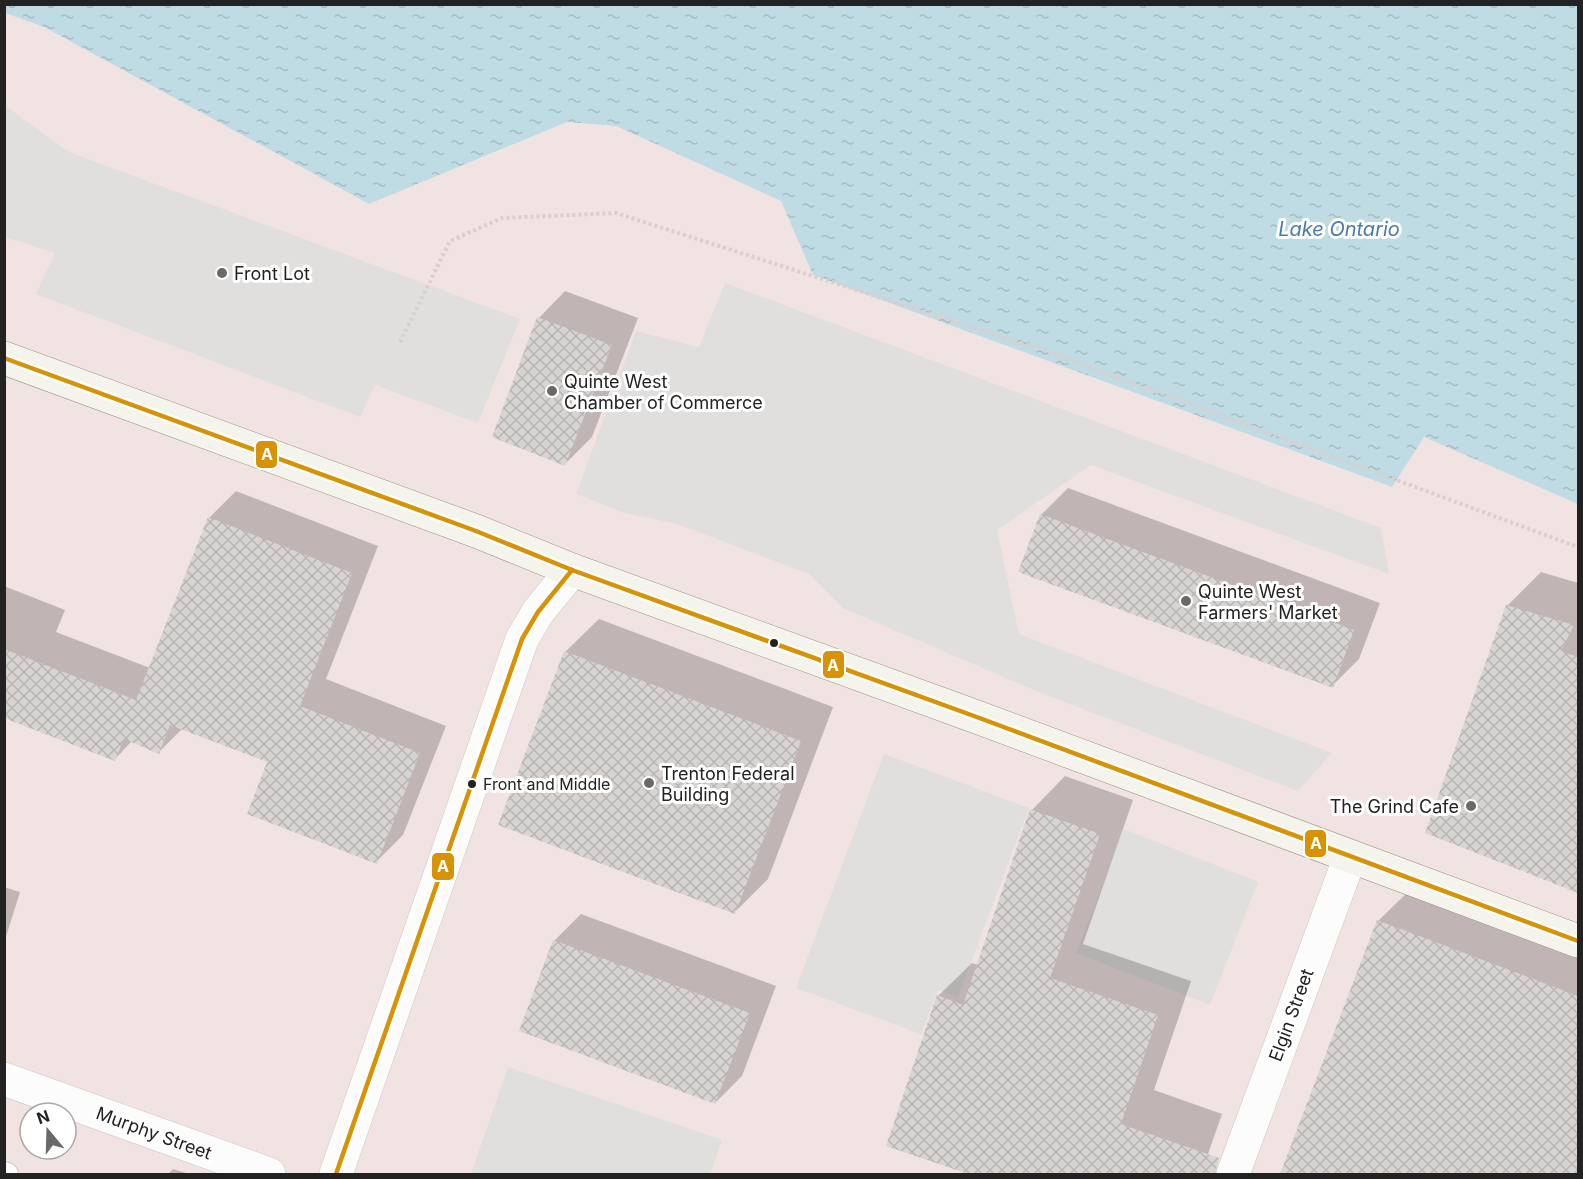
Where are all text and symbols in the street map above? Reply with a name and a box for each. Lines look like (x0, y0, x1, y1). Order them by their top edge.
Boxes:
water label: Lake Ontario (1278, 217, 1400, 241)
place label: Front Lot (234, 263, 310, 284)
marker: Front Lot (215, 266, 229, 280)
place label: Quinte West Chamber of Commerce (564, 371, 763, 413)
marker: Quinte West Chamber of Commerce (545, 384, 559, 398)
line badge: A (255, 440, 278, 469)
text: A (261, 444, 273, 464)
place label: Quinte West Farmers' Market (1198, 581, 1338, 623)
marker: Quinte West Farmers' Market (1179, 594, 1193, 608)
unlabelled marker (768, 637, 780, 649)
line badge: A (822, 650, 845, 679)
text: A (827, 655, 839, 675)
place label: Trenton Federal Building (661, 763, 795, 805)
place label: Front and Middle (483, 774, 610, 794)
marker: Trenton Federal Building (642, 776, 656, 790)
marker: Front and Middle (466, 778, 478, 790)
place label: The Grind Cafe (1330, 796, 1459, 817)
marker: The Grind Cafe (1464, 799, 1478, 813)
line badge: A (1304, 829, 1327, 858)
text: A (1310, 833, 1322, 853)
line badge: A (431, 852, 455, 881)
text: A (437, 856, 449, 876)
street label: Elgin Street (1265, 966, 1318, 1064)
north arrow (18, 1101, 78, 1161)
street label: Murphy Street (93, 1102, 215, 1164)
text: N (34, 1105, 52, 1128)

